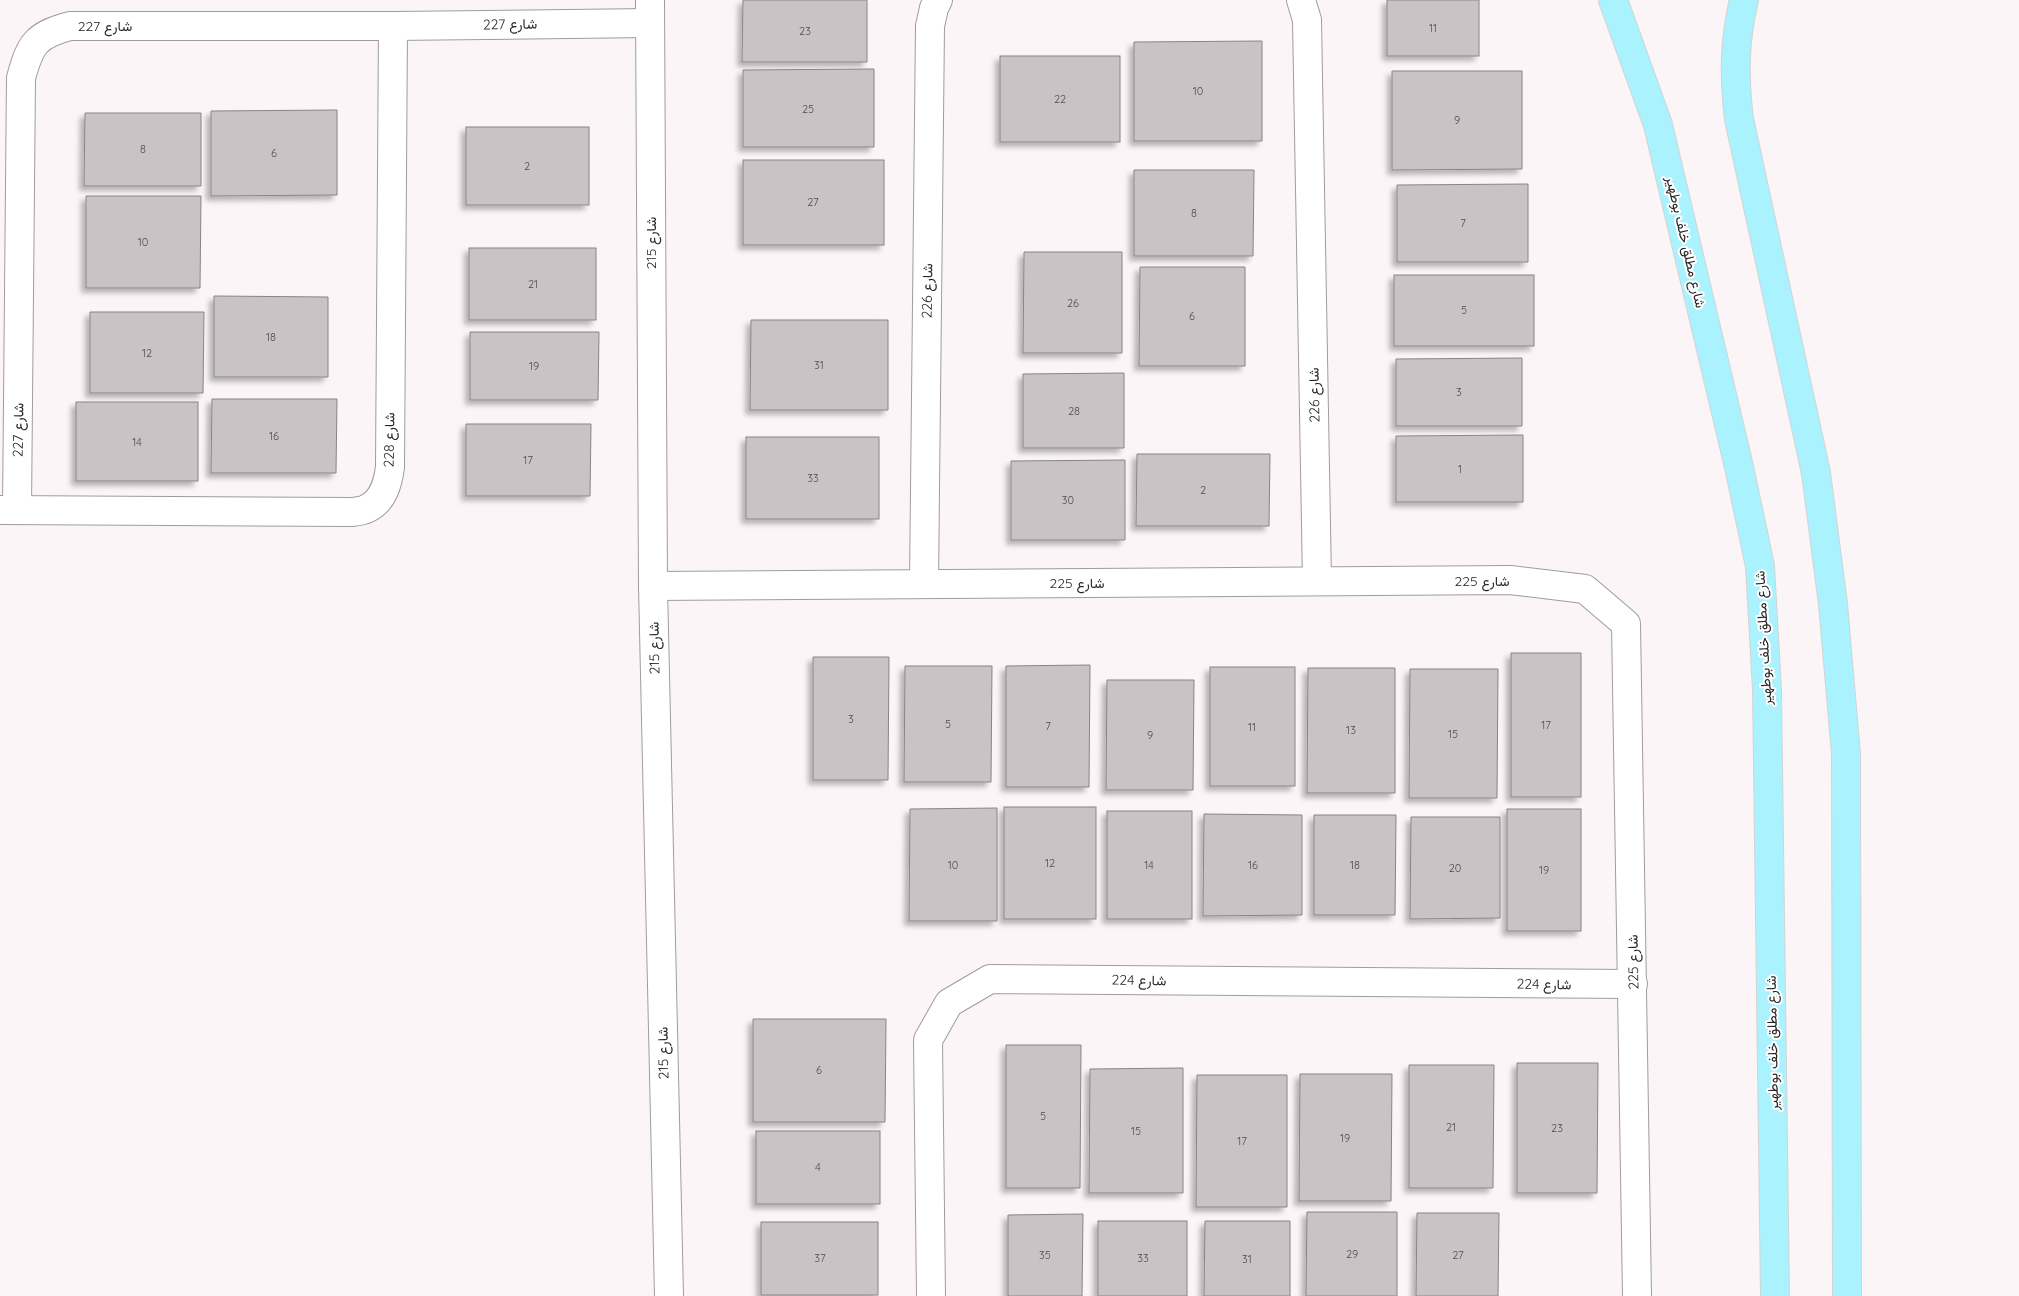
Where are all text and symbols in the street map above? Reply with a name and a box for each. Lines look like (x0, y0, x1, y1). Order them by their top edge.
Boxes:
street label: شارع 227 (483, 15, 537, 35)
street label: شارع 227 (78, 17, 132, 37)
house number: 11 (1429, 21, 1437, 35)
house number: 23 (799, 24, 811, 38)
house number: 10 (1193, 84, 1203, 98)
house number: 22 (1054, 92, 1066, 106)
house number: 25 (802, 102, 814, 116)
house number: 9 (1454, 113, 1460, 127)
house number: 8 (140, 142, 146, 156)
house number: 6 (271, 146, 277, 160)
house number: 2 (524, 159, 530, 173)
street label: شارع مطلق خلف بوطهير (1660, 173, 1710, 310)
house number: 27 (807, 195, 819, 209)
house number: 8 (1191, 206, 1197, 220)
house number: 7 (1460, 216, 1466, 230)
street label: شارع 215 (642, 217, 662, 269)
house number: 10 (138, 235, 148, 249)
street label: شارع 226 (918, 263, 938, 319)
house number: 21 (528, 277, 538, 291)
house number: 26 (1067, 296, 1079, 310)
house number: 5 (1461, 303, 1467, 317)
house number: 6 (1189, 309, 1195, 323)
house number: 18 (266, 330, 276, 344)
house number: 12 (142, 346, 152, 360)
house number: 31 (814, 358, 824, 372)
house number: 19 (529, 359, 539, 373)
street label: شارع 226 (1305, 367, 1325, 423)
house number: 3 (1456, 385, 1462, 399)
street label: شارع 227 (9, 403, 29, 457)
house number: 28 (1068, 404, 1080, 418)
street label: شارع 228 (380, 412, 400, 468)
house number: 16 (269, 429, 279, 443)
house number: 14 (132, 435, 142, 449)
house number: 17 (523, 453, 533, 467)
house number: 1 (1458, 462, 1462, 476)
house number: 33 (807, 471, 819, 485)
house number: 2 (1200, 483, 1206, 497)
house number: 30 (1062, 493, 1074, 507)
street label: شارع مطلق خلف بوطهير (1750, 570, 1778, 707)
street label: شارع 225 (1454, 572, 1510, 592)
street label: شارع 225 (1049, 574, 1105, 594)
street label: شارع 215 (645, 622, 665, 674)
house number: 3 (848, 712, 854, 726)
house number: 5 (945, 717, 951, 731)
house number: 17 (1541, 718, 1551, 732)
house number: 7 (1045, 719, 1051, 733)
house number: 11 (1248, 720, 1256, 734)
house number: 13 (1346, 723, 1356, 737)
house number: 15 (1448, 727, 1458, 741)
house number: 9 (1147, 728, 1153, 742)
house number: 12 (1045, 856, 1055, 870)
house number: 10 (948, 858, 958, 872)
house number: 14 (1144, 858, 1154, 872)
house number: 16 (1248, 858, 1258, 872)
house number: 18 (1350, 858, 1360, 872)
house number: 20 (1449, 861, 1461, 875)
house number: 19 (1539, 863, 1549, 877)
street label: شارع 225 (1624, 934, 1644, 990)
street label: شارع 224 (1111, 971, 1166, 991)
street label: شارع 224 (1516, 975, 1571, 995)
street label: شارع مطلق خلف بوطهير (1762, 975, 1784, 1112)
street label: شارع 215 (654, 1027, 674, 1079)
house number: 6 (816, 1063, 822, 1077)
house number: 5 (1040, 1109, 1046, 1123)
house number: 21 (1446, 1120, 1456, 1134)
house number: 23 (1551, 1121, 1563, 1135)
house number: 15 (1131, 1124, 1141, 1138)
house number: 19 (1340, 1131, 1350, 1145)
house number: 17 (1237, 1134, 1247, 1148)
house number: 4 (815, 1160, 821, 1174)
house number: 29 (1346, 1247, 1358, 1261)
house number: 35 (1039, 1248, 1051, 1262)
house number: 27 (1452, 1248, 1464, 1262)
house number: 37 (814, 1251, 826, 1265)
house number: 33 (1137, 1251, 1149, 1265)
house number: 31 (1242, 1252, 1252, 1266)

